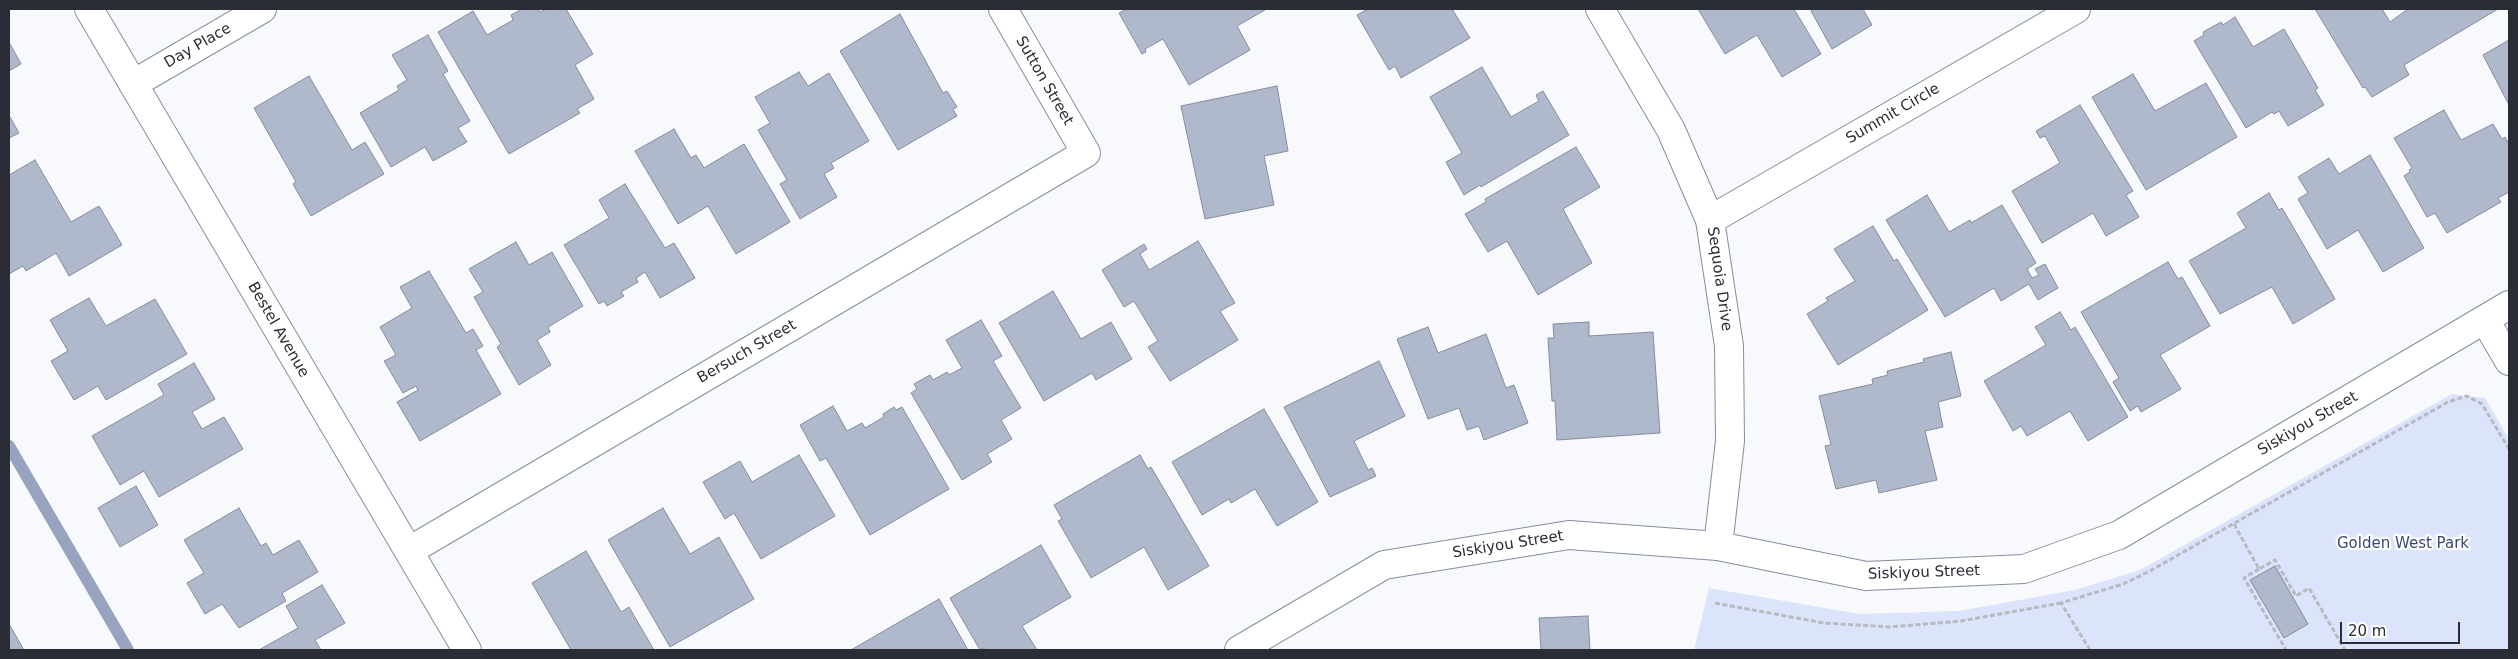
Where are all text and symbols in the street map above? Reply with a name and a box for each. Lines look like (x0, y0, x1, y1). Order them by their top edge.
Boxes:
street label: Day Place (161, 20, 235, 72)
street label: Sutton Street (1011, 33, 1077, 129)
street label: Summit Circle (1843, 80, 1943, 148)
street label: Sequoia Drive (1703, 226, 1735, 332)
street label: Bestel Avenue (243, 279, 313, 381)
street label: Bersuch Street (694, 316, 800, 388)
street label: Siskiyou Street (2255, 388, 2361, 460)
street label: Siskiyou Street (1451, 527, 1565, 563)
park label: Golden West Park (2337, 535, 2469, 553)
street label: Siskiyou Street (1868, 562, 1980, 584)
scale bar (2343, 612, 2463, 644)
text: 20 m (2348, 622, 2386, 640)

